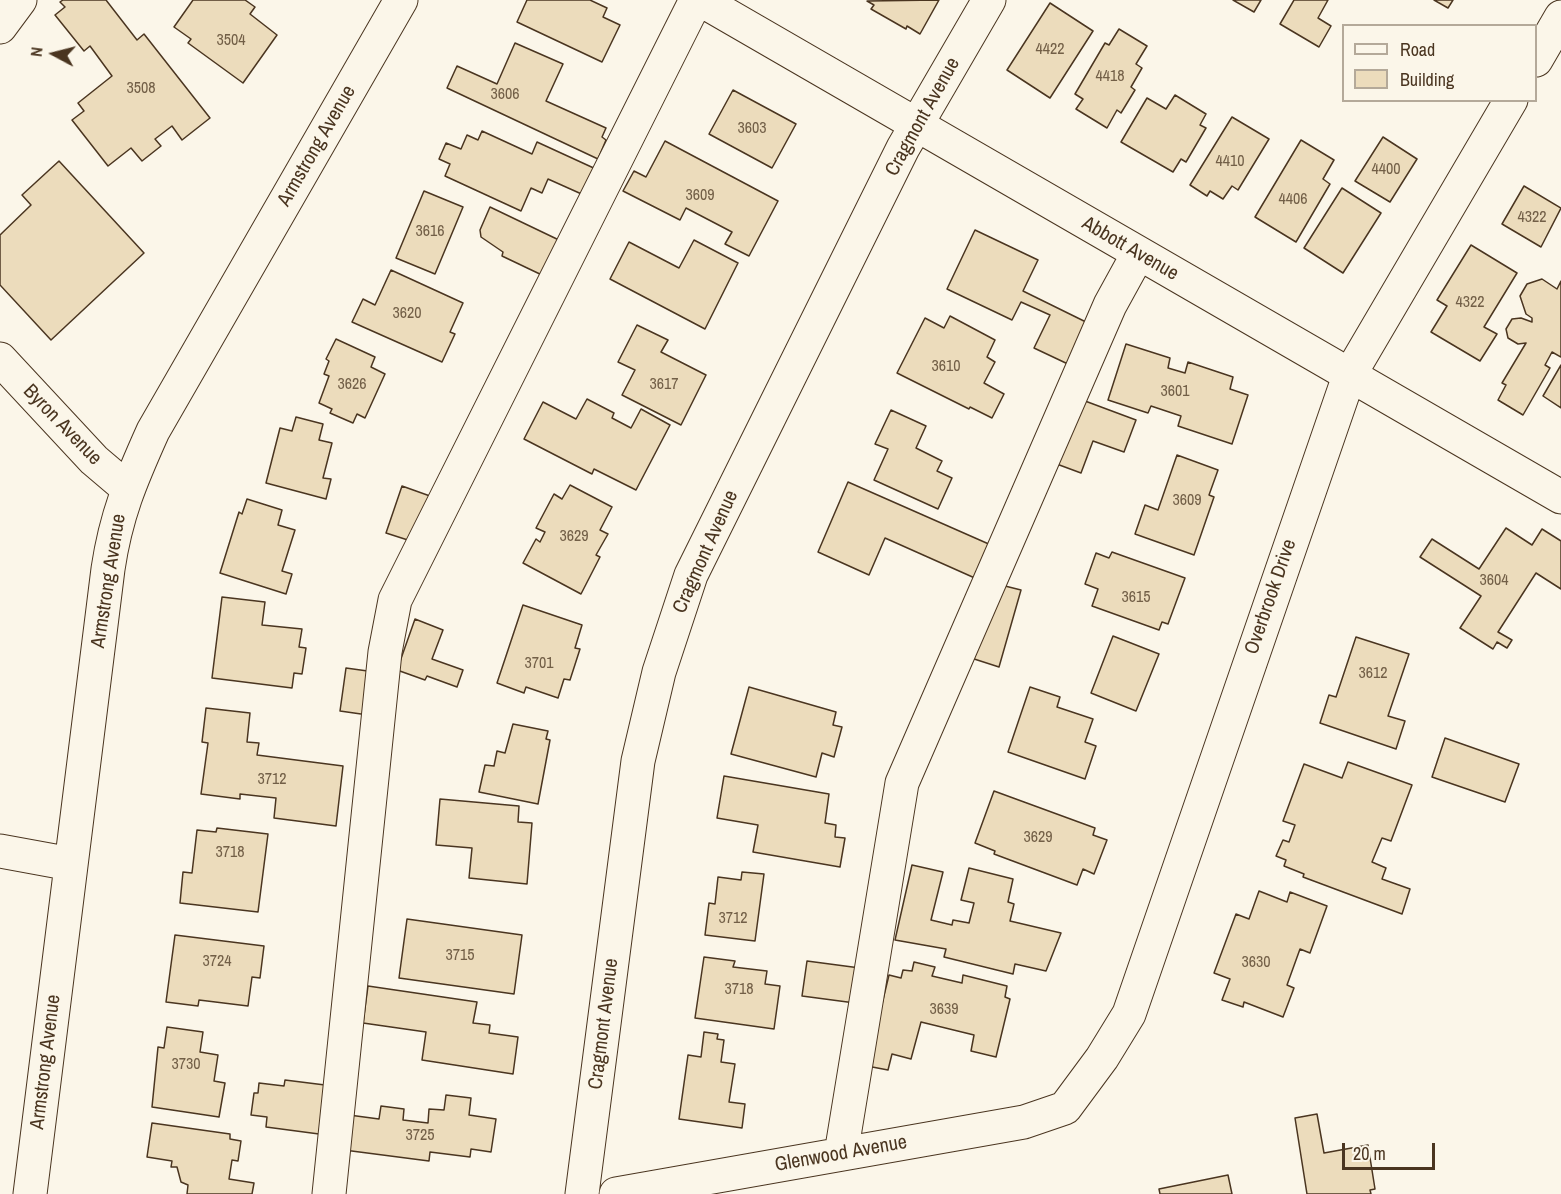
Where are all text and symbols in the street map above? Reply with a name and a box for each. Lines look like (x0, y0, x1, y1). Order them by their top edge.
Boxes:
north arrow (24, 24, 84, 84)
legend (1342, 24, 1537, 102)
house number: 3504 (216, 31, 246, 51)
text: Road (1400, 37, 1435, 62)
house number: 4422 (1035, 40, 1065, 60)
text: N (25, 46, 48, 58)
street label: Cragmont Avenue (881, 54, 965, 180)
house number: 4418 (1095, 67, 1125, 87)
text: Building (1400, 67, 1454, 92)
house number: 3508 (126, 79, 156, 99)
street label: Armstrong Avenue (273, 81, 361, 211)
house number: 3606 (490, 85, 520, 105)
house number: 3603 (737, 119, 767, 139)
house number: 4410 (1215, 152, 1245, 172)
house number: 4400 (1371, 160, 1401, 180)
house number: 3609 (685, 186, 715, 206)
house number: 4406 (1278, 190, 1308, 210)
house number: 4322 (1517, 208, 1547, 228)
street label: Abbott Avenue (1078, 212, 1182, 286)
house number: 3616 (415, 222, 445, 242)
house number: 4322 (1455, 293, 1485, 313)
house number: 3620 (392, 304, 422, 324)
house number: 3610 (931, 357, 961, 377)
house number: 3626 (337, 375, 367, 395)
house number: 3617 (649, 375, 679, 395)
street label: Byron Avenue (18, 380, 106, 470)
house number: 3601 (1160, 382, 1190, 402)
street label: Cragmont Avenue (668, 487, 744, 617)
house number: 3609 (1172, 491, 1202, 511)
street label: Armstrong Avenue (87, 512, 131, 650)
house number: 3629 (559, 527, 589, 547)
street label: Overbrook Drive (1240, 536, 1302, 658)
house number: 3604 (1479, 571, 1509, 591)
house number: 3615 (1121, 588, 1151, 608)
house number: 3701 (524, 654, 554, 674)
house number: 3612 (1358, 664, 1388, 684)
house number: 3712 (257, 770, 287, 790)
house number: 3629 (1023, 828, 1053, 848)
house number: 3718 (215, 843, 245, 863)
house number: 3712 (718, 909, 748, 929)
house number: 3715 (445, 946, 475, 966)
house number: 3724 (202, 952, 232, 972)
house number: 3630 (1241, 953, 1271, 973)
street label: Cragmont Avenue (584, 957, 624, 1091)
house number: 3718 (724, 980, 754, 1000)
street label: Armstrong Avenue (26, 993, 66, 1131)
house number: 3639 (929, 1000, 959, 1020)
house number: 3730 (171, 1055, 201, 1075)
house number: 3725 (405, 1126, 435, 1146)
street label: Glenwood Avenue (773, 1131, 909, 1177)
scale bar (1345, 1131, 1438, 1169)
text: 20 m (1353, 1141, 1386, 1166)

